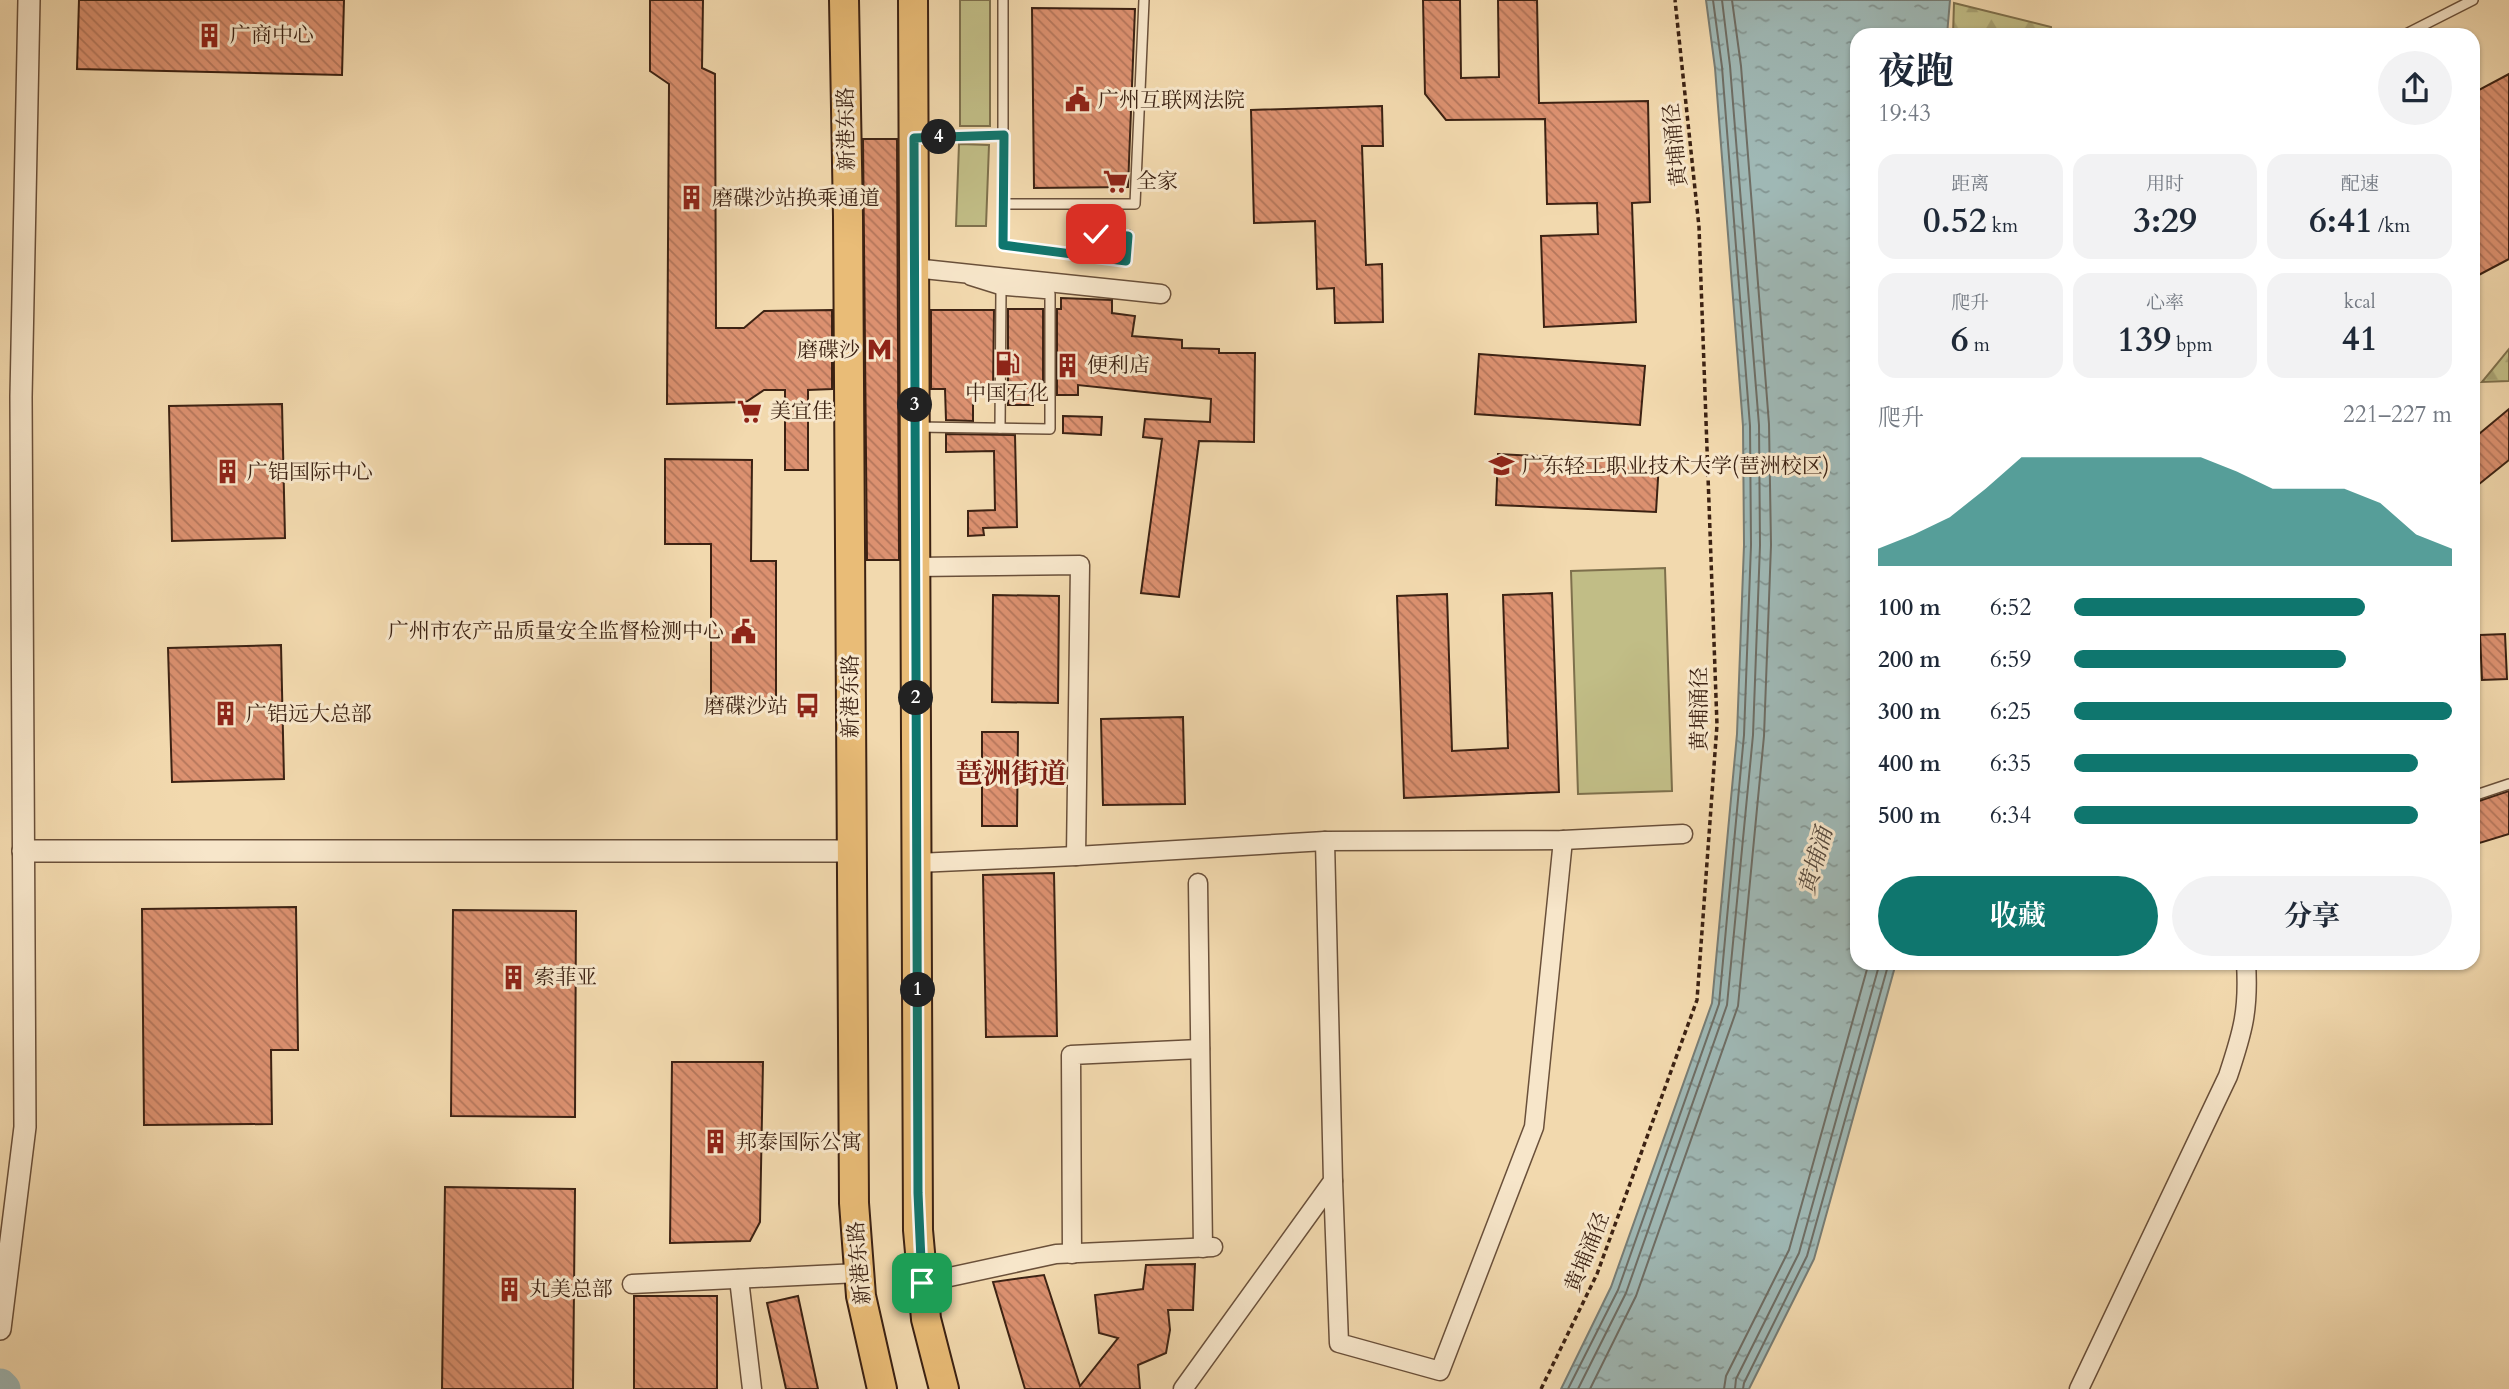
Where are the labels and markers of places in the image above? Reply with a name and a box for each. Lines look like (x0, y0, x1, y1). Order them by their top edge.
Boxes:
building icon: 广商中心 (196, 21, 224, 49)
place label: 广商中心 (230, 21, 314, 50)
public building icon: 广州互联网法院 (1064, 86, 1092, 114)
place label: 广州互联网法院 (1098, 86, 1245, 115)
pin: 4 (922, 120, 956, 154)
supermarket icon: 全家 (1102, 167, 1130, 195)
place label: 全家 (1136, 167, 1178, 196)
building icon: 磨碟沙站换乘通道 (678, 184, 706, 212)
place label: 磨碟沙站换乘通道 (712, 184, 880, 213)
pin (1066, 204, 1126, 264)
place label: 磨碟沙 (797, 336, 860, 365)
metro station icon: 磨碟沙 (866, 336, 894, 364)
fuel station icon: 中国石化 (993, 350, 1021, 378)
building icon: 便利店 (1053, 351, 1081, 379)
place label: 便利店 (1087, 351, 1150, 380)
place label: 中国石化 (965, 379, 1049, 408)
pin: 3 (898, 388, 932, 422)
supermarket icon: 美宜佳 (736, 397, 764, 425)
place label: 美宜佳 (770, 397, 833, 426)
school or university icon: 广东轻工职业技术大学(琶洲校区) (1488, 452, 1516, 480)
place label: 广东轻工职业技术大学(琶洲校区) (1522, 452, 1829, 481)
building icon: 广铝国际中心 (213, 458, 241, 486)
place label: 广铝国际中心 (247, 458, 373, 487)
place label: 广州市农产品质量安全监督检测中心 (388, 617, 724, 646)
public building icon: 广州市农产品质量安全监督检测中心 (730, 617, 758, 645)
pin: 2 (898, 680, 934, 716)
place label: 磨碟沙站 (704, 692, 788, 721)
bus stop icon: 磨碟沙站 (794, 692, 822, 720)
building icon: 广铝远大总部 (212, 700, 240, 728)
place label: 广铝远大总部 (246, 700, 372, 729)
building icon: 索菲亚 (500, 963, 528, 991)
place label: 索菲亚 (534, 963, 597, 992)
pin: 1 (900, 972, 936, 1007)
building icon: 邦泰国际公寓 (702, 1128, 730, 1156)
place label: 邦泰国际公寓 (736, 1128, 862, 1157)
pin (892, 1253, 952, 1313)
building icon: 丸美总部 (495, 1275, 523, 1303)
place label: 丸美总部 (529, 1275, 613, 1304)

